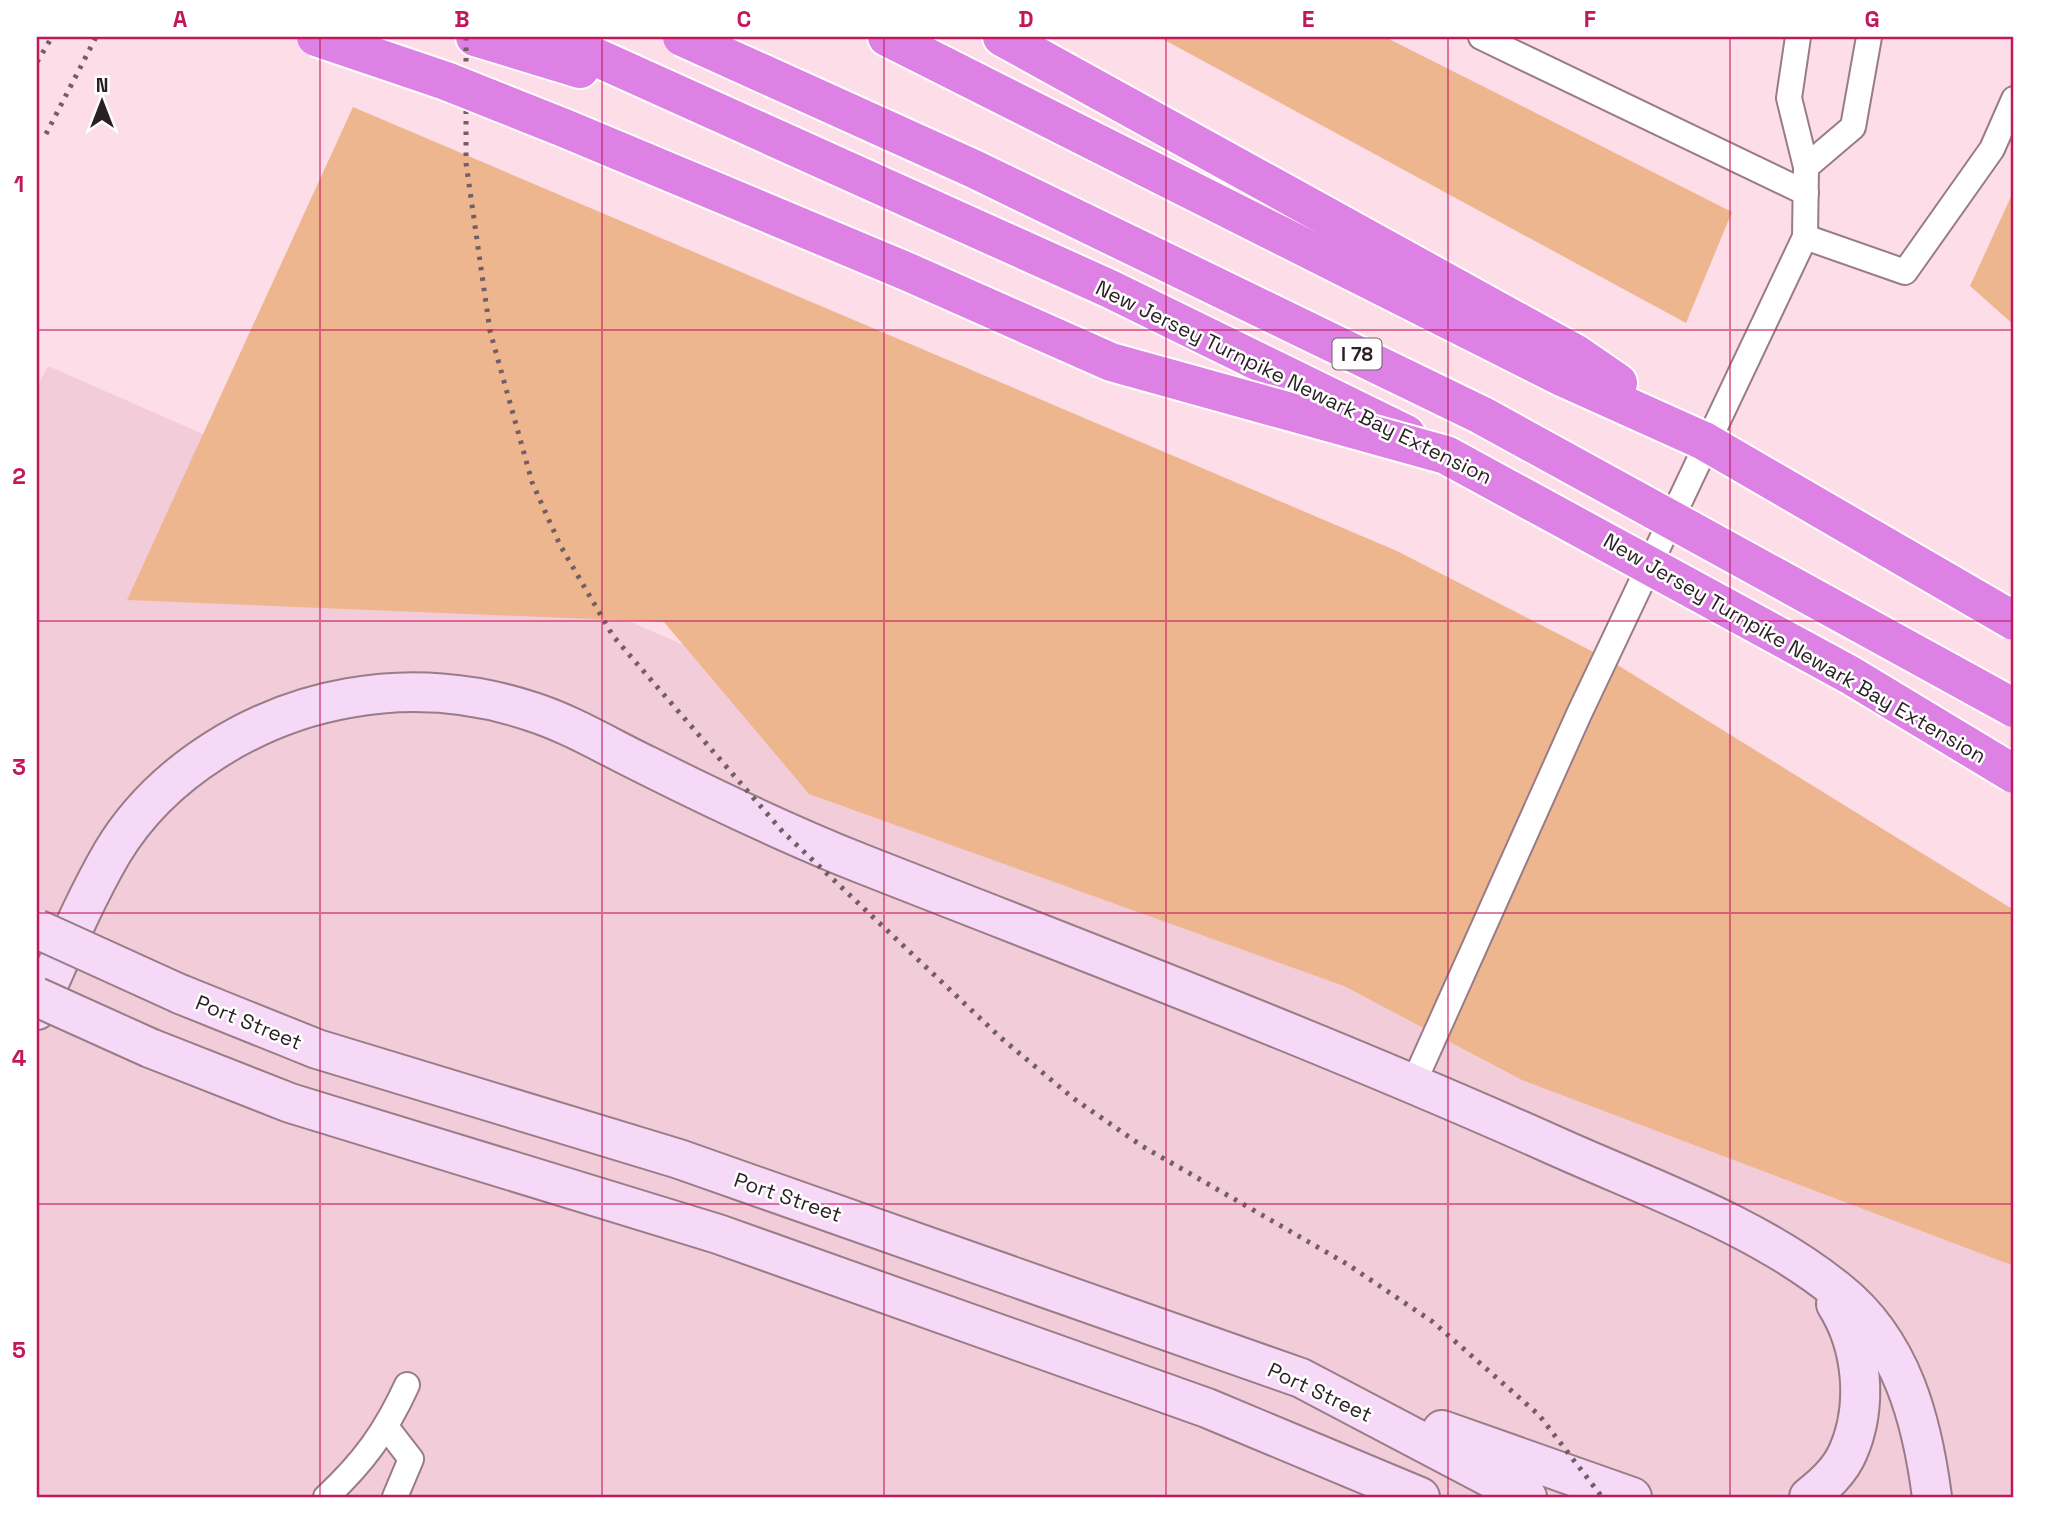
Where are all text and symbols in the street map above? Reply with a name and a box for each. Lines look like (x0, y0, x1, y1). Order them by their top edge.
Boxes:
text: A (173, 4, 188, 34)
text: B (454, 4, 470, 34)
text: C (737, 4, 751, 34)
text: D (1018, 4, 1034, 34)
text: E (1302, 4, 1314, 34)
text: F (1584, 4, 1596, 34)
text: G (1864, 4, 1880, 34)
north arrow (66, 66, 136, 136)
text: N (96, 73, 108, 98)
text: 1 (14, 169, 24, 199)
street label: New Jersey Turnpike Newark Bay Extension (1091, 274, 1497, 490)
road number: I 78 (1332, 338, 1382, 370)
text: 2 (12, 461, 26, 491)
street label: New Jersey Turnpike Newark Bay Extension (1599, 527, 1991, 769)
text: 3 (12, 752, 26, 782)
street label: Port Street (192, 988, 306, 1056)
text: 4 (12, 1043, 27, 1073)
street label: Port Street (730, 1166, 846, 1228)
text: 5 (12, 1335, 26, 1365)
street label: Port Street (1263, 1356, 1377, 1428)

